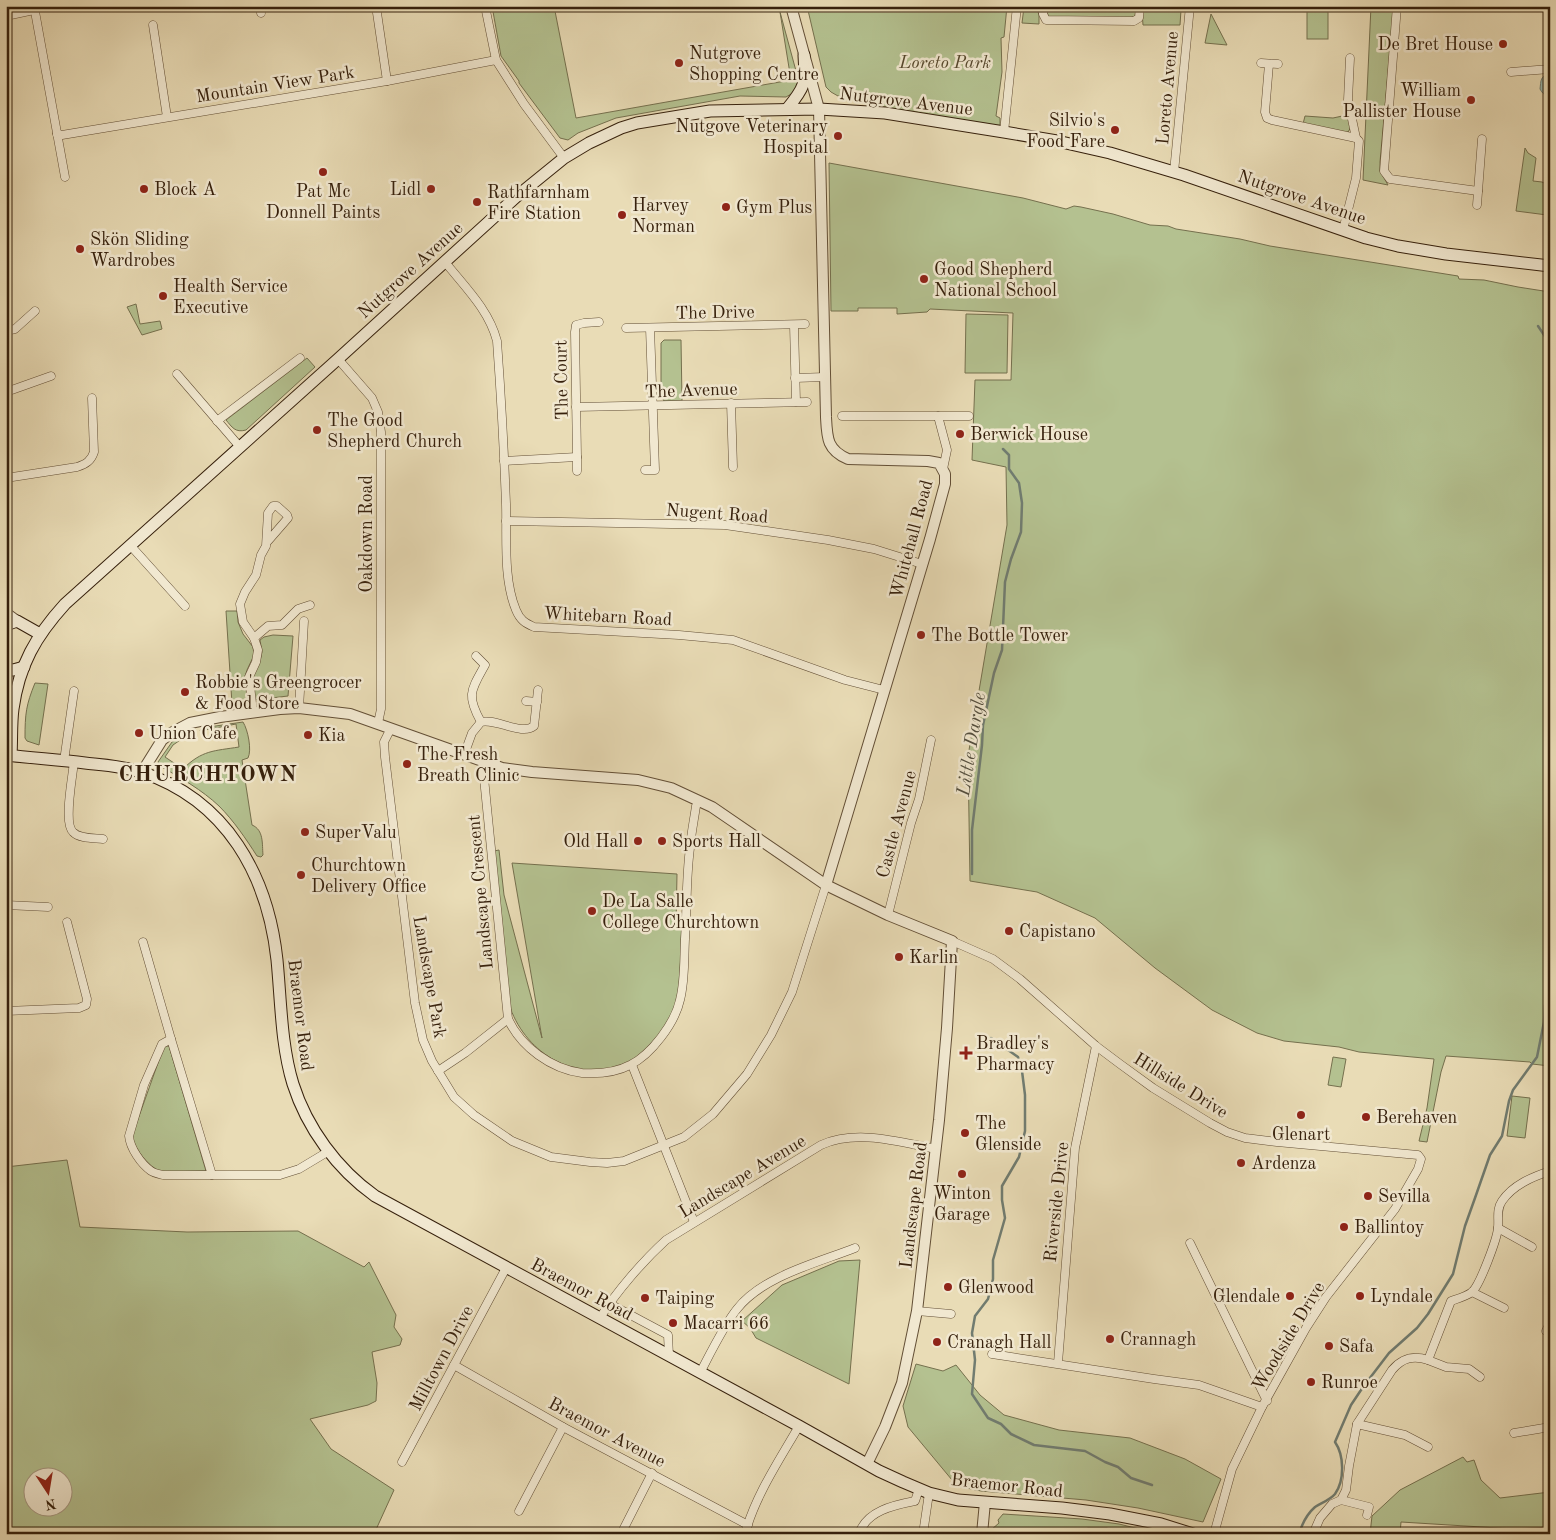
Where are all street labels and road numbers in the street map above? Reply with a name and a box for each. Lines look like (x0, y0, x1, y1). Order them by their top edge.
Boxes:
street label: Loreto Avenue (1154, 30, 1182, 146)
street label: Mountain View Park (194, 64, 356, 106)
street label: Nutgrove Avenue (838, 85, 974, 119)
street label: Nutgrove Avenue (1235, 168, 1368, 228)
street label: Nutgrove Avenue (355, 219, 467, 322)
street label: The Drive (675, 303, 755, 323)
street label: The Court (552, 340, 572, 420)
street label: The Avenue (644, 380, 738, 402)
street label: Oakdown Road (358, 475, 376, 593)
street label: Whitehall Road (887, 478, 936, 601)
street label: Nugent Road (665, 501, 769, 527)
street label: Whitebarn Road (543, 605, 673, 629)
street label: Castle Avenue (874, 769, 920, 880)
street label: Landscape Crescent (465, 814, 497, 970)
street label: Landscape Park (409, 914, 449, 1040)
street label: Braemor Road (284, 958, 316, 1072)
street label: Hillside Drive (1130, 1050, 1231, 1122)
street label: Landscape Avenue (676, 1132, 809, 1222)
street label: Landscape Road (897, 1141, 931, 1269)
street label: Riverside Drive (1042, 1141, 1072, 1263)
street label: Braemor Road (528, 1255, 636, 1324)
street label: Woodside Drive (1249, 1279, 1328, 1394)
street label: Milltown Drive (407, 1303, 477, 1414)
street label: Braemor Avenue (545, 1394, 668, 1471)
street label: Braemor Road (950, 1471, 1064, 1501)

